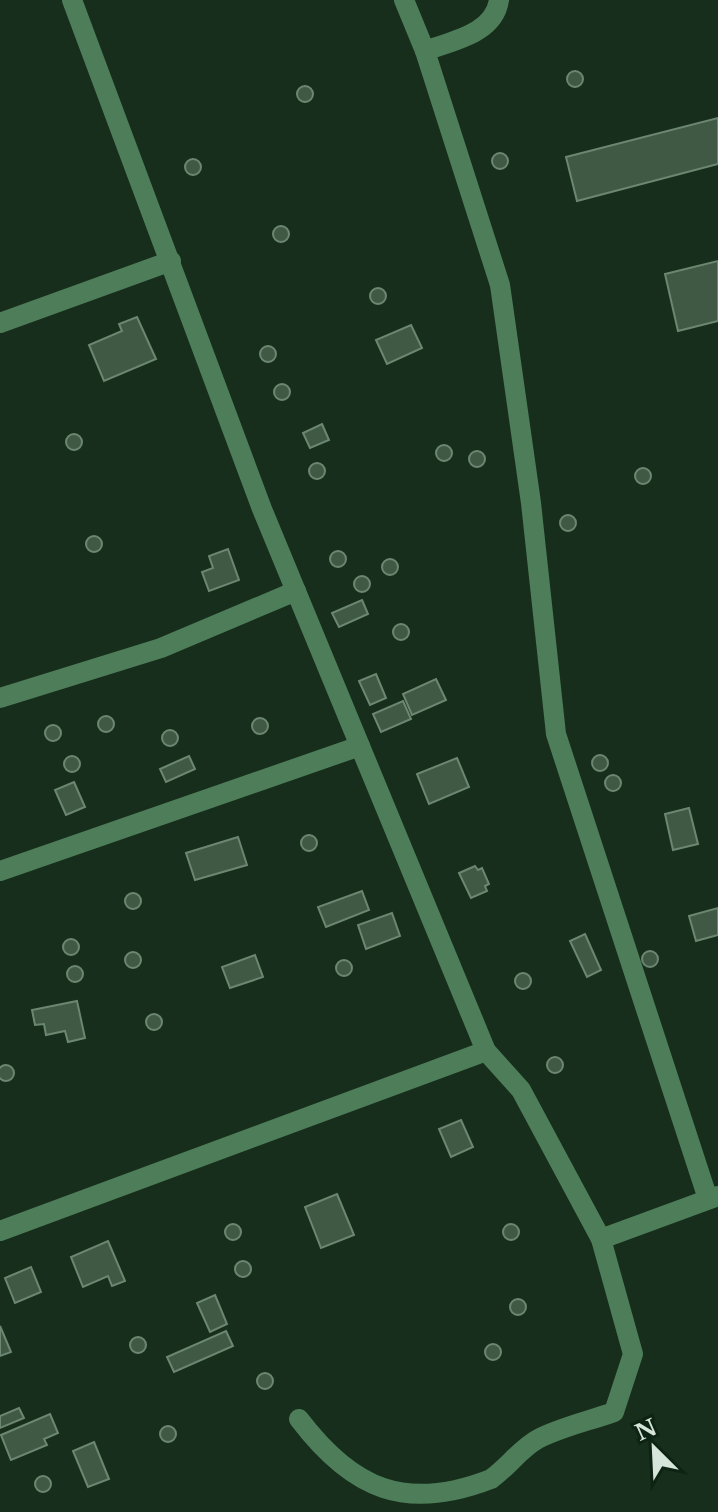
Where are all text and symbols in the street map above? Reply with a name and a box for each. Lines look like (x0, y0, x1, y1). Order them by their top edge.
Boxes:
north arrow (614, 1408, 694, 1488)
text: N (631, 1414, 661, 1447)

